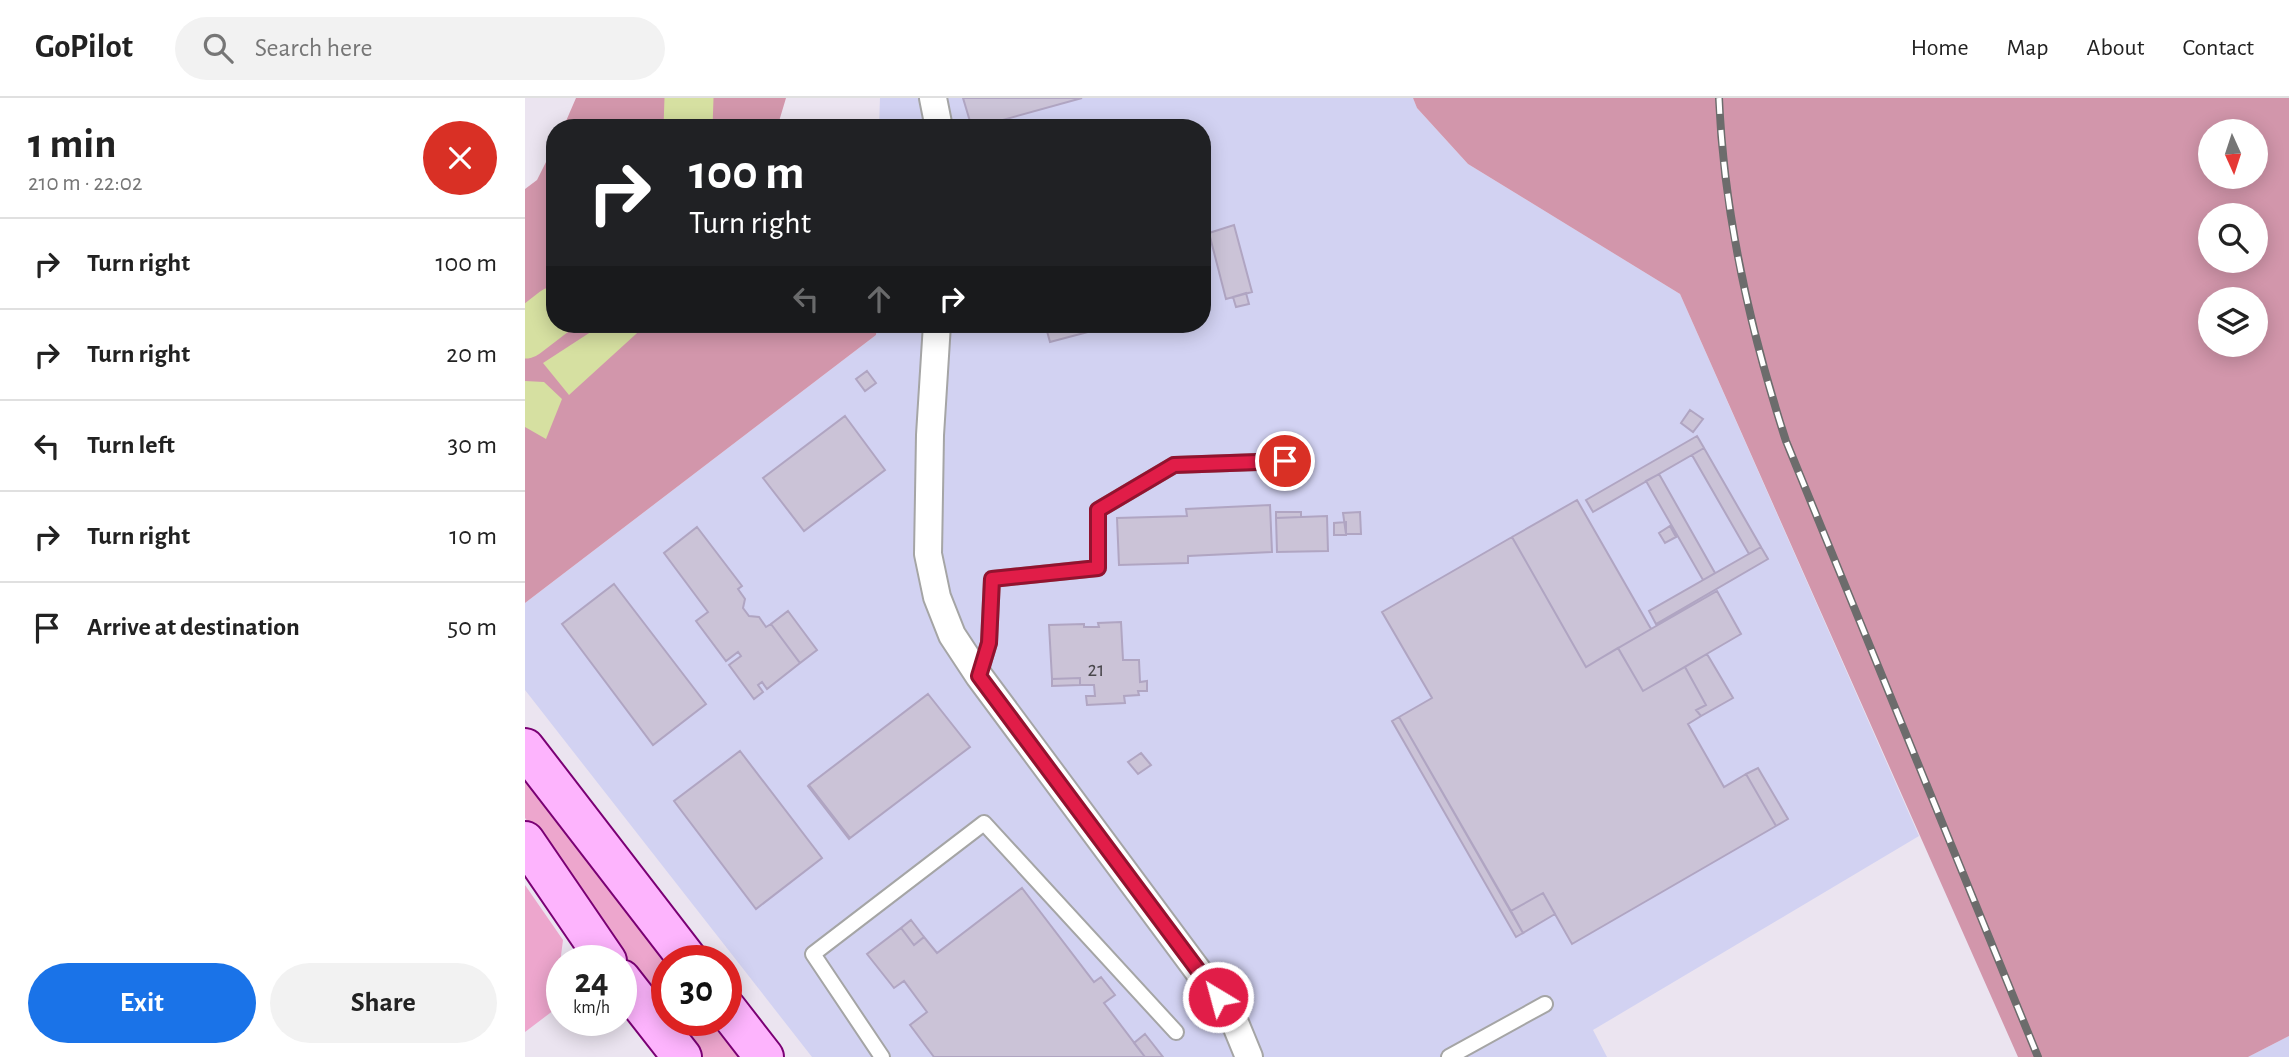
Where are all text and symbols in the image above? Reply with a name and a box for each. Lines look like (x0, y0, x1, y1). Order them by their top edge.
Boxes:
search box (175, 17, 665, 80)
icon: search (199, 29, 237, 67)
text: GoPilot (35, 31, 133, 64)
text: Search here (255, 35, 372, 61)
text: Home (1911, 36, 1969, 60)
text: Map (2007, 36, 2049, 60)
text: About (2087, 36, 2144, 60)
text: Contact (2182, 36, 2254, 60)
north arrow (2198, 119, 2268, 189)
map controls (2198, 119, 2268, 357)
button: close (423, 121, 497, 195)
text: 1 min (28, 123, 117, 165)
icon: right (574, 147, 665, 238)
text: 100 m (689, 149, 805, 198)
text: 210 m · 22:02 (28, 172, 142, 195)
button: search (2198, 203, 2268, 273)
text: Turn right (689, 207, 811, 239)
icon: right (28, 245, 66, 283)
text: Turn right (87, 250, 190, 276)
text: 100 m (436, 250, 497, 276)
icon: left (787, 280, 825, 318)
icon: ahead (860, 280, 898, 318)
icon: right (933, 280, 971, 318)
button: layers (2198, 287, 2268, 357)
icon: right (28, 336, 66, 374)
text: Turn right (87, 341, 190, 367)
text: 20 m (446, 341, 497, 367)
icon: left (28, 427, 66, 465)
pin (1255, 431, 1315, 491)
text: Turn left (87, 432, 175, 458)
text: 30 m (447, 432, 497, 458)
icon: arrive (1266, 442, 1304, 480)
icon: right (28, 518, 66, 556)
text: Turn right (87, 523, 190, 549)
text: 10 m (449, 523, 497, 549)
icon: arrive (28, 609, 66, 647)
text: Arrive at destination (87, 614, 300, 640)
text: 50 m (447, 614, 497, 640)
house number: 21 (1088, 659, 1104, 680)
speed limit sign: 30 (651, 945, 742, 1036)
position arrow (1181, 960, 1255, 1034)
button: Exit (28, 963, 256, 1043)
button: Share (270, 963, 497, 1043)
text: 24 (574, 964, 609, 999)
text: km/h (573, 999, 610, 1017)

